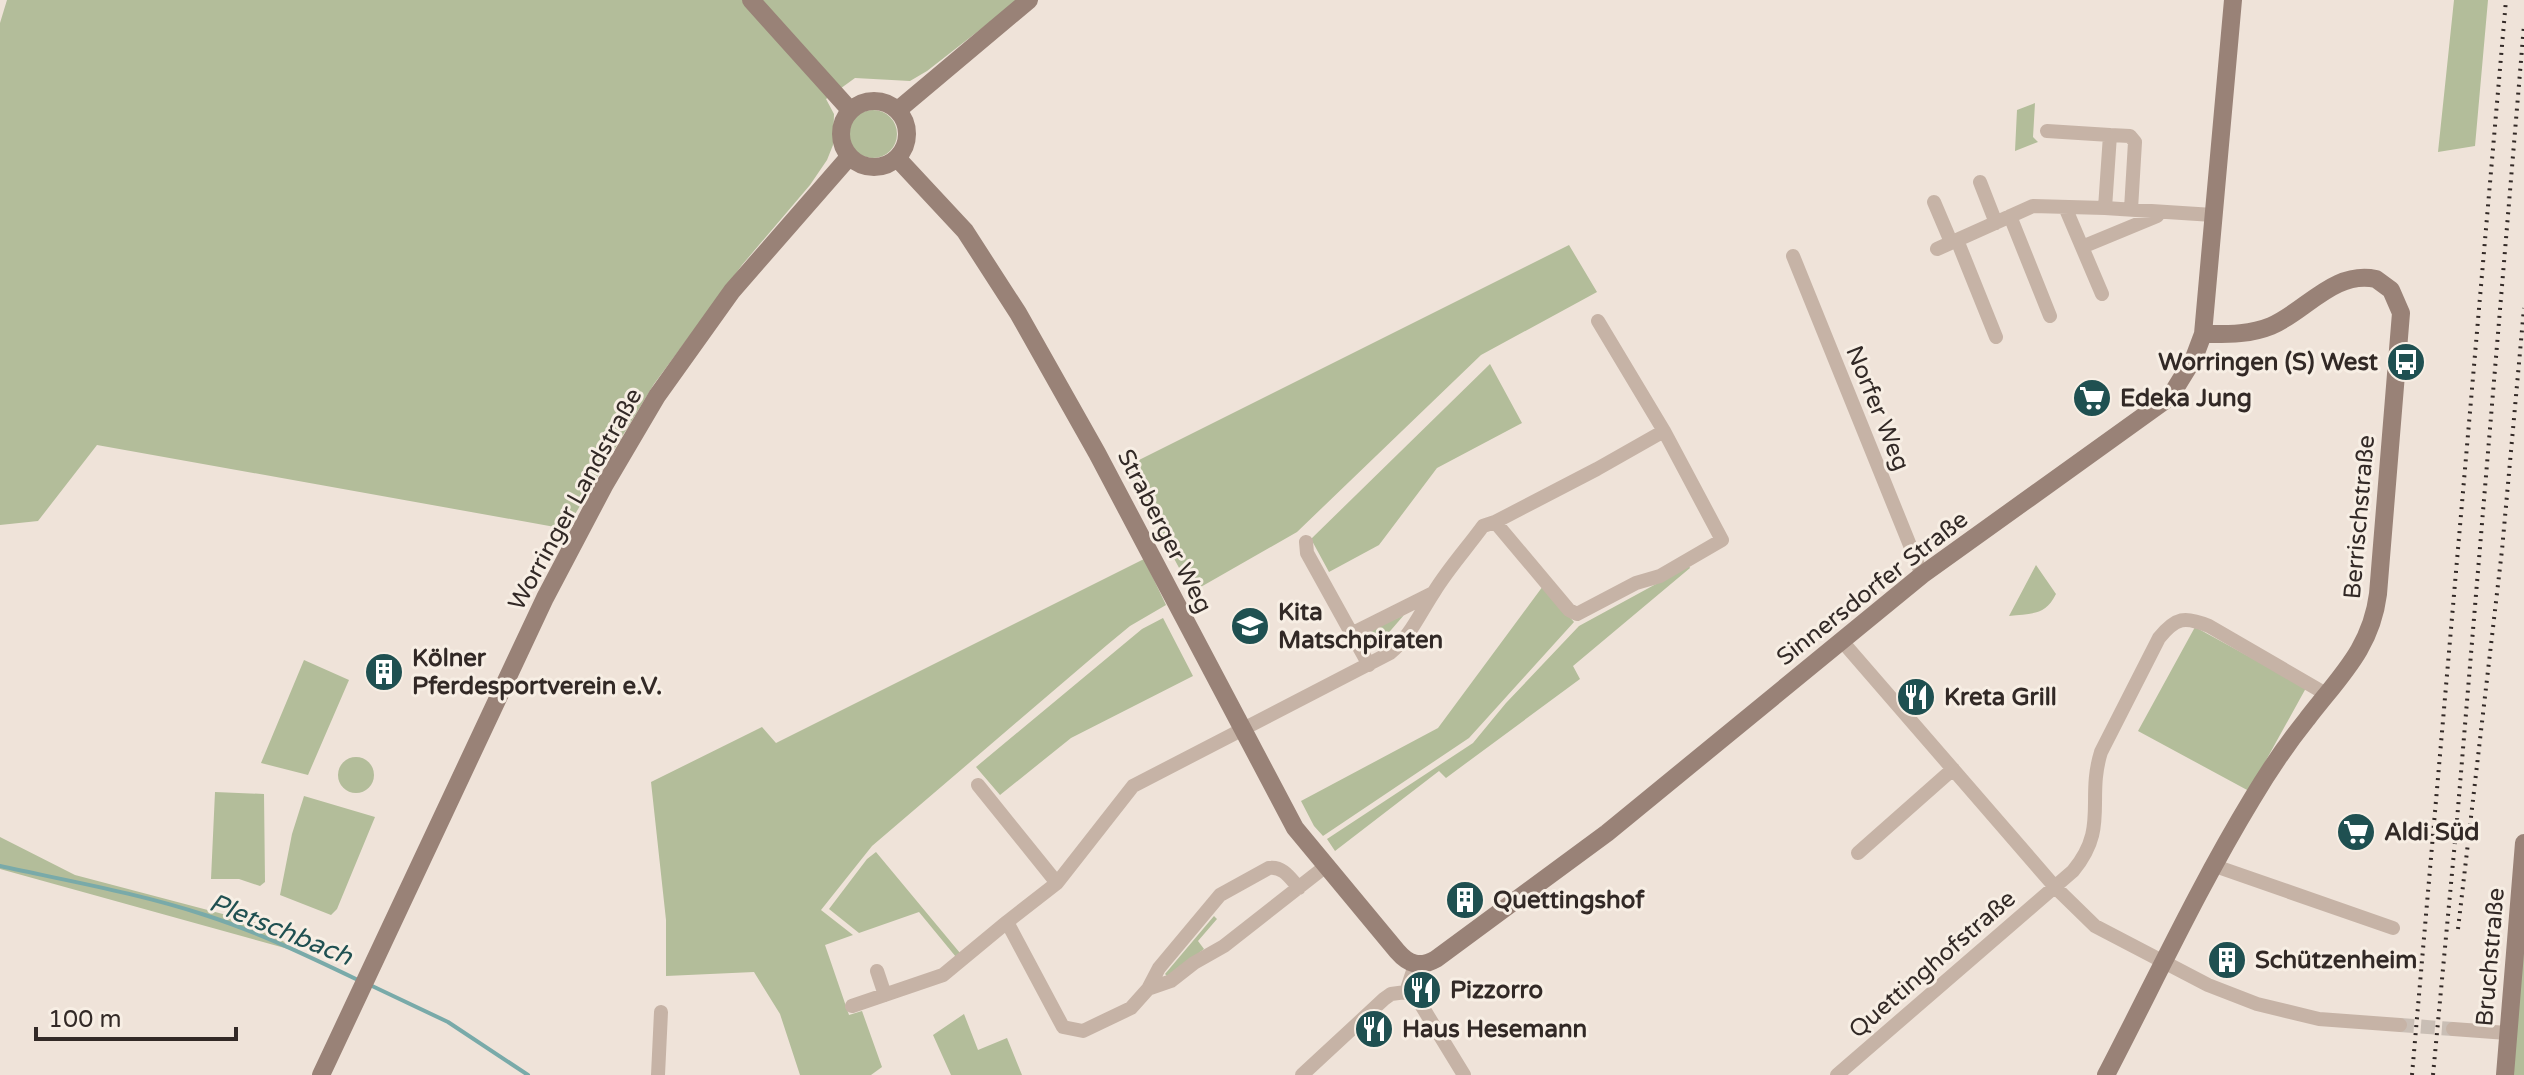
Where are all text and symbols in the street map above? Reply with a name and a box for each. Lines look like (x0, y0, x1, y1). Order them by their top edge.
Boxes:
bus stop icon: Worringen (S) West (2385, 341, 2427, 383)
street label: Norfer Weg (1839, 342, 1916, 475)
place label: Worringen (S) West (2158, 348, 2379, 377)
supermarket icon: Edeka Jung (2071, 377, 2113, 419)
street label: Worringer Landstraße (502, 383, 649, 615)
place label: Edeka Jung (2120, 384, 2252, 413)
street label: Berrischstraße (2338, 434, 2381, 600)
street label: Straberger Weg (1111, 445, 1218, 618)
street label: Sinnersdorfer Straße (1771, 505, 1974, 672)
place label: Kita Matschpiraten (1278, 598, 1443, 655)
school or university icon: Kita Matschpiraten (1229, 605, 1271, 647)
place label: Kölner Pferdesportverein e.V. (412, 644, 662, 701)
building icon: Kölner Pferdesportverein e.V. (363, 651, 405, 693)
restaurant icon: Kreta Grill (1895, 676, 1937, 718)
place label: Kreta Grill (1944, 683, 2057, 712)
supermarket icon: Aldi Süd (2335, 811, 2377, 853)
place label: Aldi Süd (2384, 818, 2479, 847)
building icon: Quettingshof (1444, 879, 1486, 921)
street label: Quettinghofstraße (1843, 884, 2022, 1045)
place label: Quettingshof (1493, 886, 1645, 915)
street label: Bruchstraße (2470, 886, 2511, 1028)
water label: Pletschbach (205, 887, 358, 973)
building icon: Schützenheim (2206, 939, 2248, 981)
place label: Schützenheim (2255, 946, 2417, 975)
restaurant icon: Pizzorro (1401, 969, 1443, 1011)
place label: Pizzorro (1450, 976, 1543, 1005)
scale bar (36, 991, 236, 1041)
text: 100 m (48, 1005, 122, 1034)
restaurant icon: Haus Hesemann (1353, 1008, 1395, 1050)
place label: Haus Hesemann (1402, 1015, 1587, 1044)

